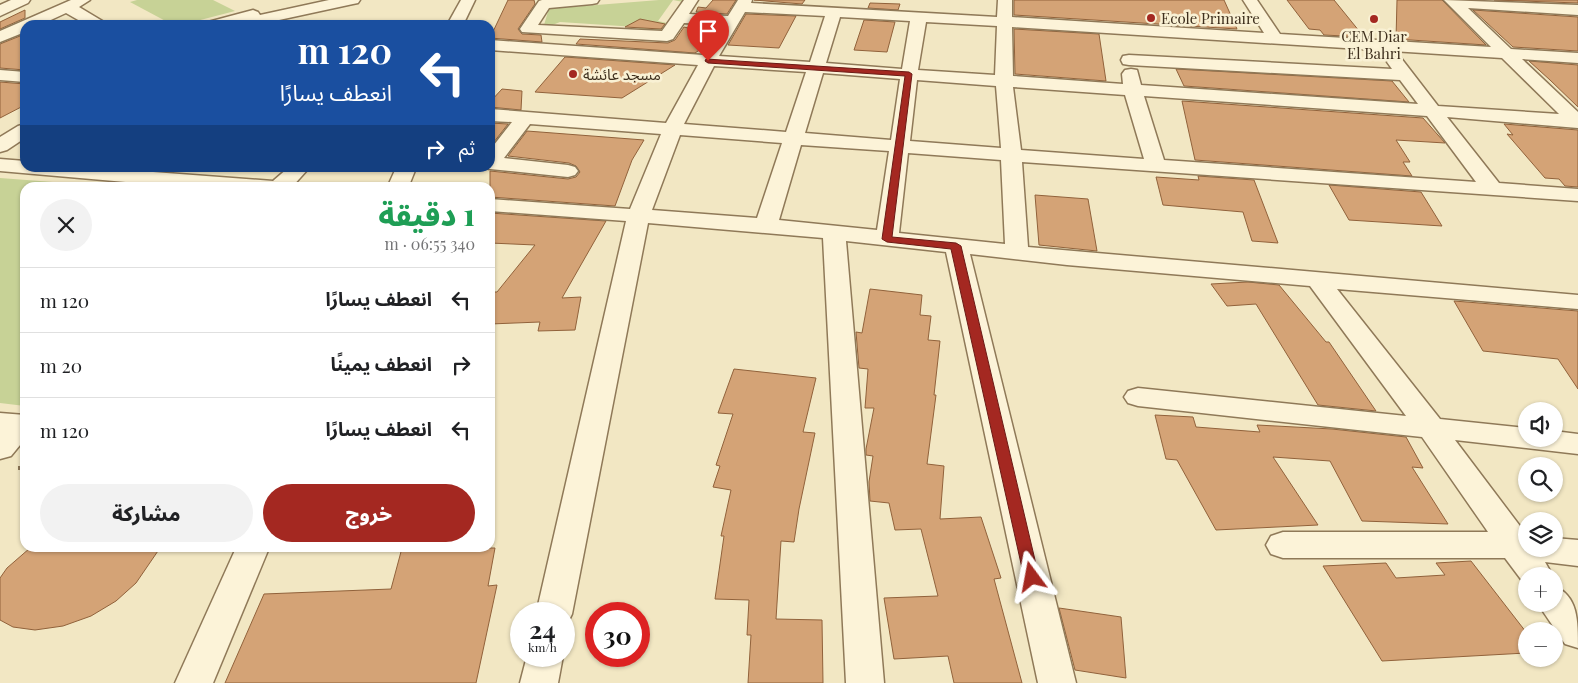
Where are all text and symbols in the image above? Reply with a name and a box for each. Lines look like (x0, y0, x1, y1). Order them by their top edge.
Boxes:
place label: Ecole Primaire (1161, 8, 1260, 28)
pin (687, 10, 729, 61)
marker: Ecole Primaire (1145, 12, 1157, 24)
marker: CEM Diar El Bahri (1368, 13, 1380, 25)
icon: arrive (694, 17, 722, 45)
text: 120 m (298, 26, 392, 73)
place label: CEM Diar El Bahri (1341, 26, 1407, 63)
icon: left (410, 40, 475, 105)
place label: مسجد عائشة (583, 64, 661, 84)
marker: مسجد عائشة (567, 68, 579, 80)
text: انعطف يسارًا (280, 77, 392, 107)
text: ثم (459, 134, 475, 160)
icon: right (421, 135, 449, 163)
text: 1 دقيقة (378, 194, 475, 234)
button: close (40, 199, 92, 251)
text: 340 m · 06:55 (384, 233, 475, 254)
text: انعطف يسارًا (326, 285, 432, 311)
icon: left (447, 286, 475, 314)
text: 120 m (40, 287, 89, 313)
text: انعطف يمينًا (330, 350, 432, 376)
icon: right (447, 351, 475, 379)
text: 20 m (40, 352, 82, 378)
map controls (1518, 402, 1563, 667)
button: sound (1518, 402, 1563, 447)
text: انعطف يسارًا (326, 415, 432, 441)
icon: left (447, 416, 475, 444)
text: 120 m (40, 417, 89, 443)
button: search (1518, 457, 1563, 502)
button: مشاركة (40, 484, 253, 542)
button: خروج (263, 484, 475, 542)
button: layers (1518, 512, 1563, 557)
position arrow (1005, 550, 1057, 602)
button: + (1518, 567, 1563, 612)
speed limit sign: 30 (585, 602, 650, 667)
text: 24 (529, 612, 556, 645)
button: − (1518, 622, 1563, 667)
text: km/h (528, 639, 557, 655)

